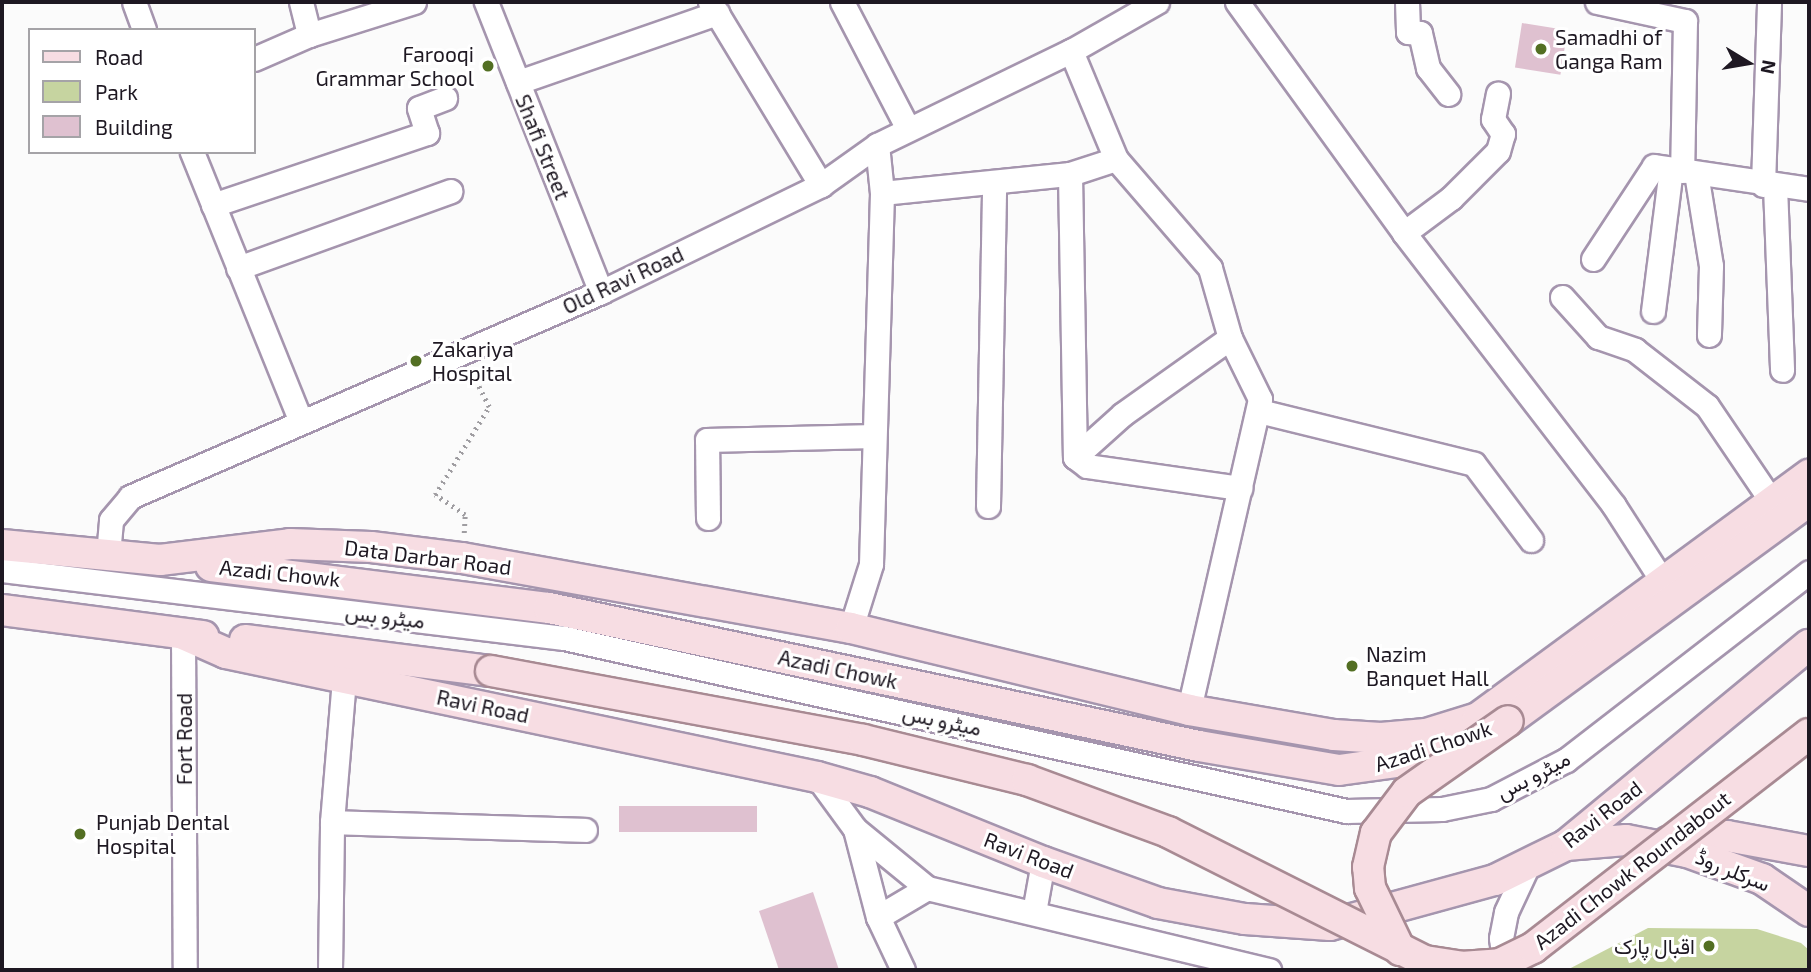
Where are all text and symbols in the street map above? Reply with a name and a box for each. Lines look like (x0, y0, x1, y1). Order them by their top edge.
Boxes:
place label: Samadhi of Ganga Ram (1555, 24, 1663, 74)
legend (28, 28, 256, 154)
north arrow (1713, 28, 1783, 98)
place label: Farooqi Grammar School (315, 41, 474, 91)
marker: Samadhi of Ganga Ram (1533, 41, 1549, 57)
text: Road (95, 44, 143, 69)
marker: Farooqi Grammar School (480, 58, 496, 74)
text: N (1757, 58, 1782, 76)
text: Park (95, 79, 138, 104)
street label: Shafi Street (510, 91, 576, 203)
text: Building (95, 114, 173, 139)
street label: Old Ravi Road (558, 241, 688, 319)
place label: Zakariya Hospital (432, 336, 514, 386)
marker: Zakariya Hospital (406, 351, 426, 371)
street label: Data Darbar Road (343, 534, 513, 580)
street label: Azadi Chowk (218, 554, 342, 592)
street label: میٹرو بس (344, 599, 426, 633)
place label: Nazim Banquet Hall (1366, 641, 1489, 691)
street label: Azadi Chowk (776, 644, 900, 694)
marker: Nazim Banquet Hall (1344, 658, 1360, 674)
street label: Ravi Road (434, 684, 532, 728)
street label: Fort Road (171, 693, 197, 785)
street label: میٹرو بس (900, 699, 984, 741)
street label: Azadi Chowk (1371, 715, 1495, 777)
street label: میٹرو بس (1492, 745, 1574, 805)
street label: Ravi Road (1557, 775, 1647, 853)
street label: Azadi Chowk Roundabout (1529, 785, 1735, 955)
place label: Punjab Dental Hospital (96, 809, 229, 859)
marker: Punjab Dental Hospital (70, 824, 90, 844)
street label: Ravi Road (981, 826, 1077, 884)
street label: سرکلر روڈ (1692, 844, 1774, 896)
place label: اقبال پارک (1614, 933, 1695, 959)
marker: اقبال پارک (1701, 938, 1717, 954)

